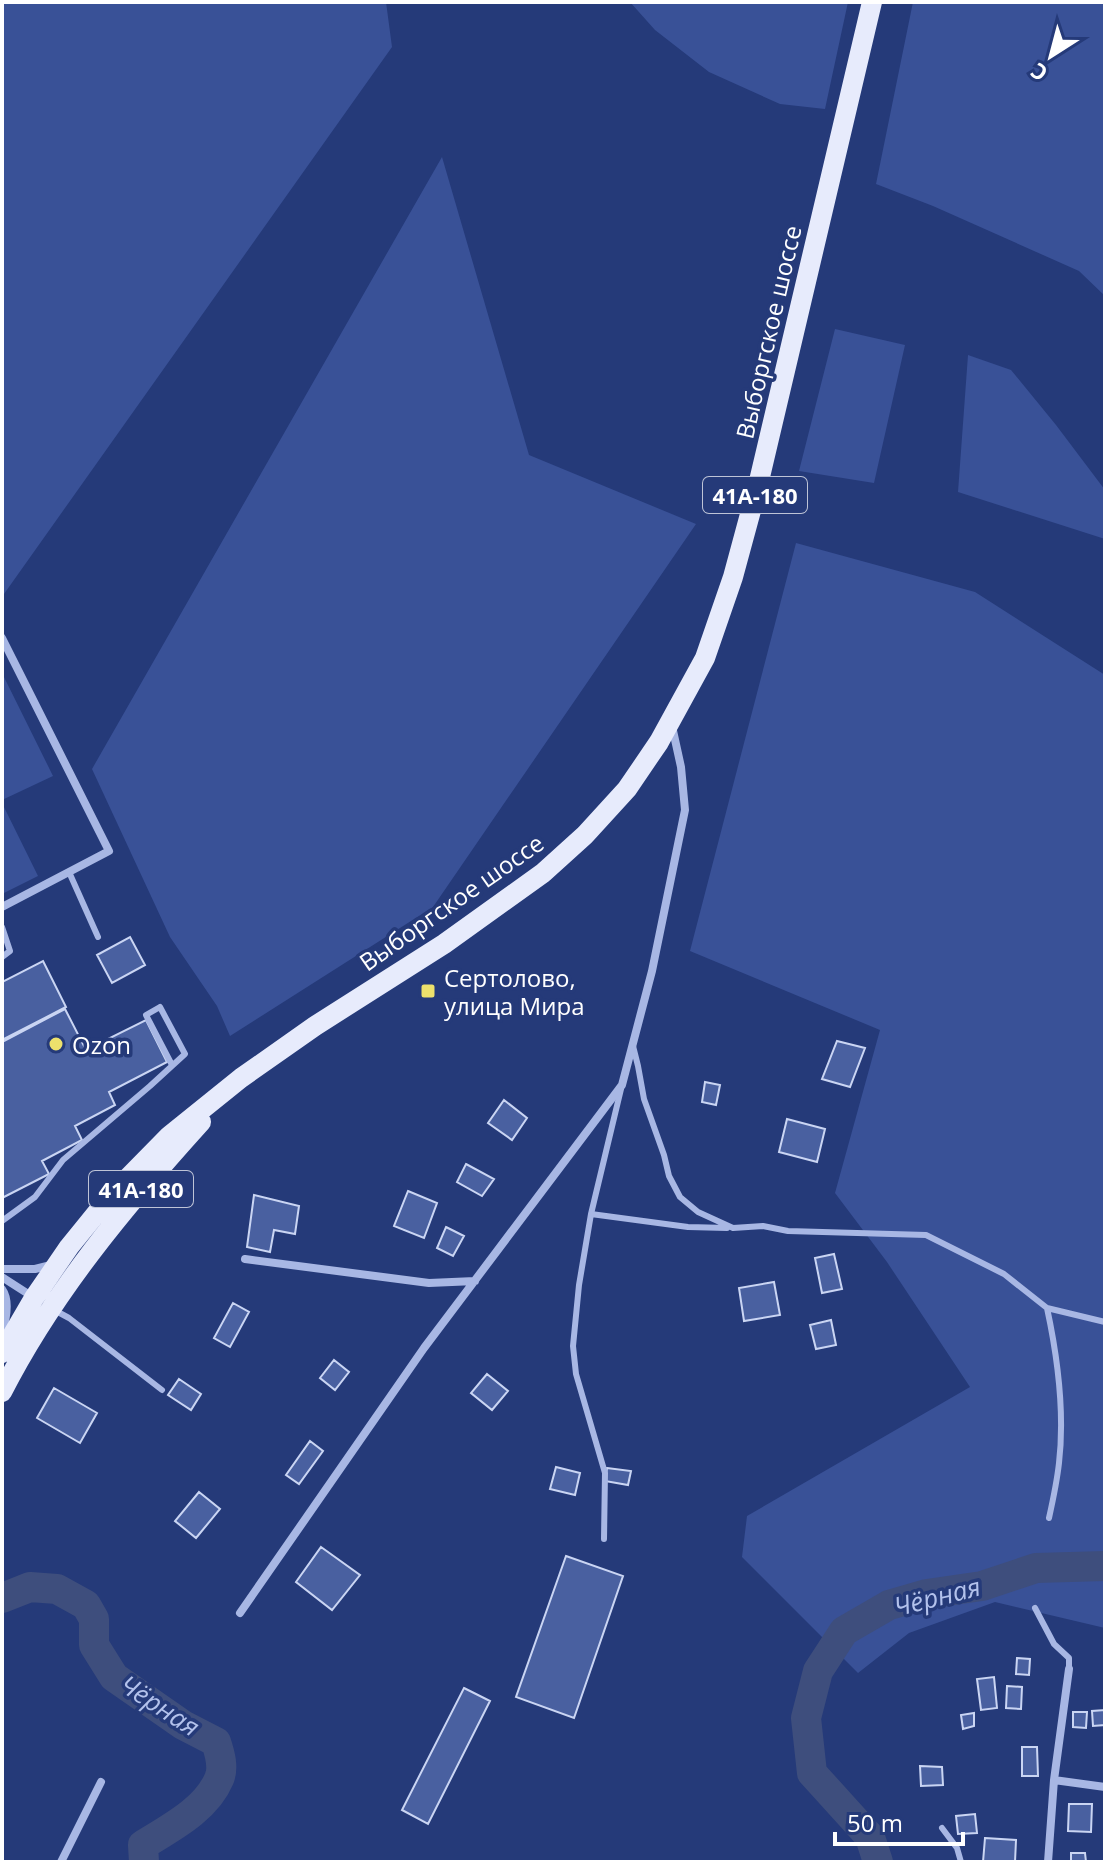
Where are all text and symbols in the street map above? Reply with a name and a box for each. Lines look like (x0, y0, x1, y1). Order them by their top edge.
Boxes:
north arrow (1011, 16, 1091, 96)
text: С (1024, 57, 1053, 89)
street label: Выборгское шоссе (727, 222, 809, 442)
road number: 41А-180 (703, 477, 807, 513)
street label: Выборгское шоссе (352, 826, 550, 978)
place label: Сертолово, улица Мира (444, 961, 584, 1022)
marker: Сертолово, улица Мира (419, 982, 437, 1000)
place label: Ozon (72, 1028, 131, 1061)
marker: Ozon (47, 1035, 65, 1053)
road number: 41А-180 (89, 1171, 193, 1207)
water label: Чёрная (890, 1568, 984, 1624)
water label: Чёрная (113, 1666, 207, 1744)
scale bar (835, 1796, 963, 1846)
text: 50 m (847, 1806, 903, 1839)

